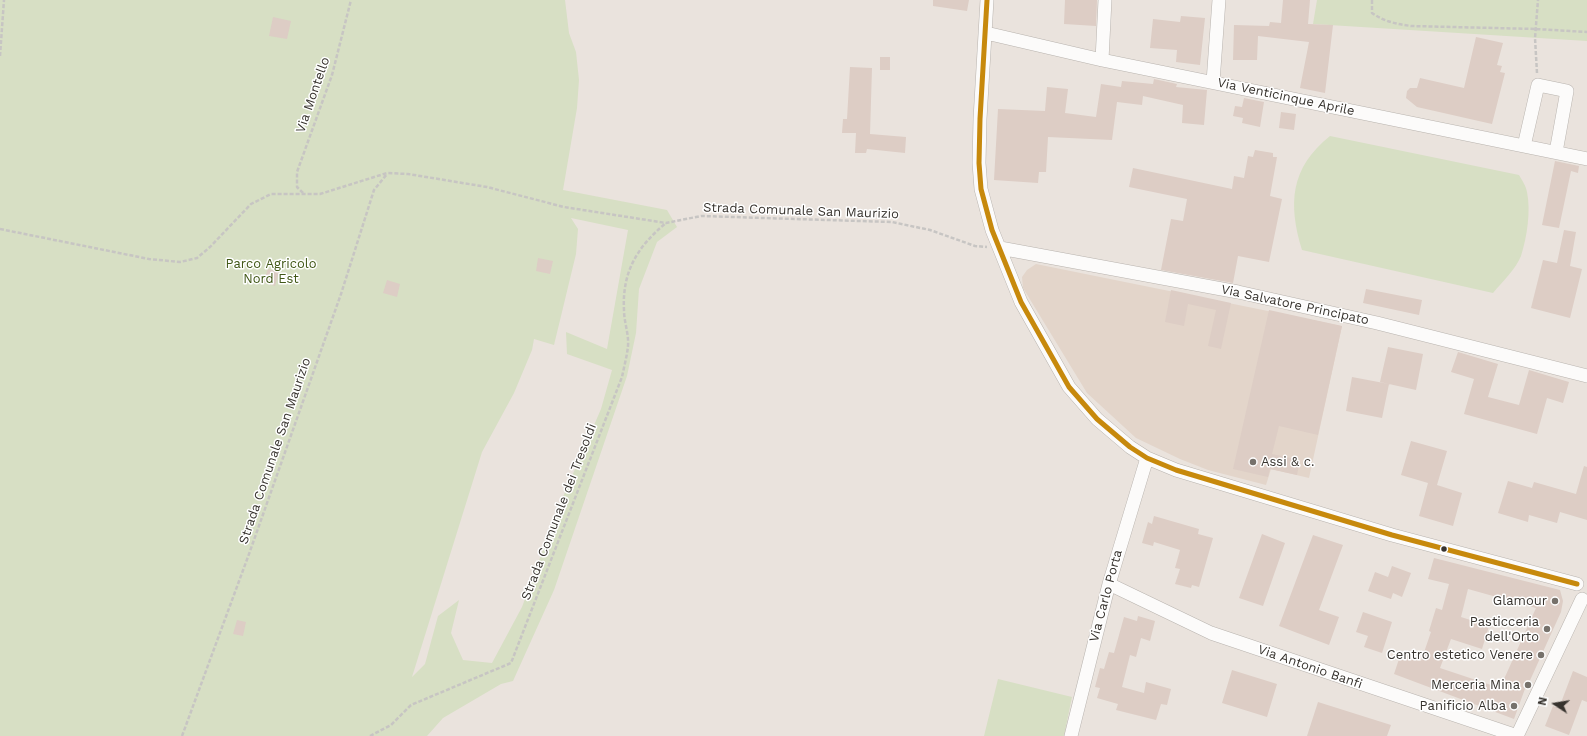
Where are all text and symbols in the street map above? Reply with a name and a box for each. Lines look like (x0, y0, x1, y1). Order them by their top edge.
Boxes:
street label: Via Montello (293, 55, 333, 135)
street label: Via Venticinque Aprile (1216, 75, 1356, 119)
street label: Strada Comunale San Maurizio (703, 200, 899, 222)
park label: Parco Agricolo Nord Est (225, 256, 317, 287)
street label: Via Salvatore Principato (1220, 282, 1370, 328)
street label: Strada Comunale San Maurizio (236, 356, 314, 546)
street label: Strada Comunale dei Tresoldi (518, 421, 600, 603)
place label: Assi & c. (1261, 454, 1314, 470)
marker: Assi & c. (1248, 457, 1258, 467)
unlabelled marker (1439, 544, 1449, 554)
street label: Via Carlo Porta (1086, 548, 1126, 644)
place label: Glamour (1493, 593, 1547, 609)
marker: Glamour (1550, 596, 1560, 606)
place label: Pasticceria dell'Orto (1470, 614, 1539, 645)
marker: Pasticceria dell'Orto (1542, 624, 1552, 634)
street label: Via Antonio Banfi (1256, 642, 1364, 692)
place label: Centro estetico Venere (1387, 647, 1533, 663)
marker: Centro estetico Venere (1536, 650, 1546, 660)
place label: Merceria Mina (1431, 677, 1520, 693)
marker: Merceria Mina (1523, 680, 1533, 690)
north arrow (1535, 684, 1575, 724)
text: N (1536, 696, 1550, 707)
place label: Panificio Alba (1420, 698, 1506, 714)
marker: Panificio Alba (1509, 701, 1519, 711)

